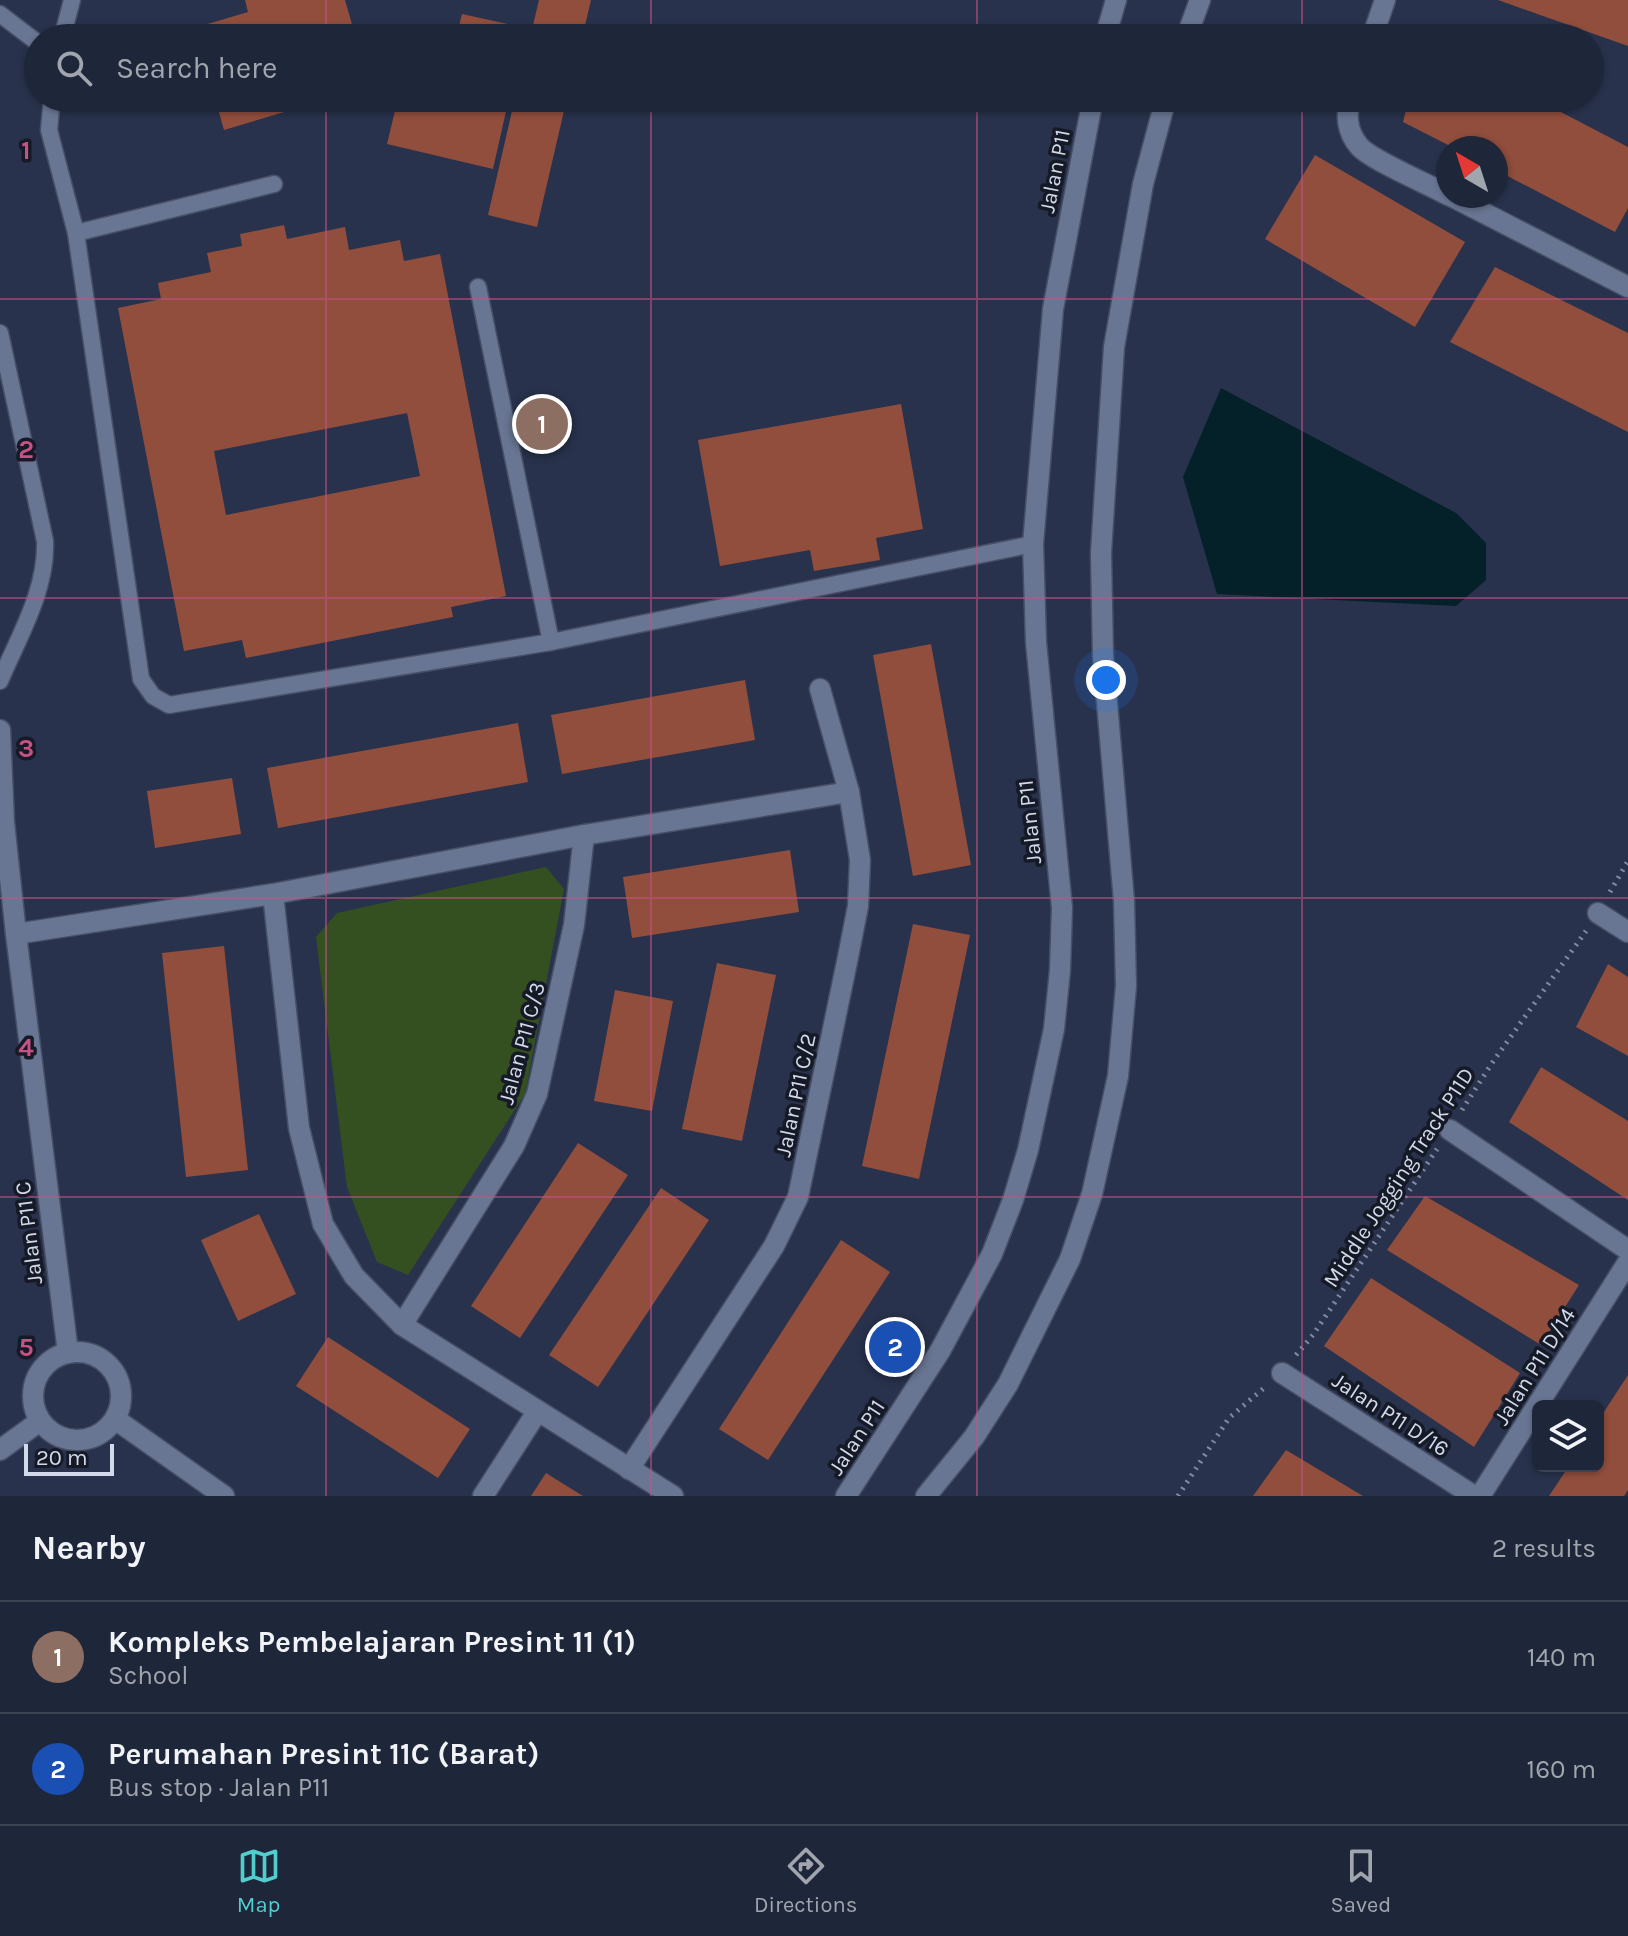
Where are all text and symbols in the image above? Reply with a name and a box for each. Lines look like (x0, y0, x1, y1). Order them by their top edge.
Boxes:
search box (24, 24, 1604, 112)
icon: search (52, 46, 96, 90)
text: Search here (116, 50, 277, 86)
street label: Jalan P11 (1034, 127, 1076, 215)
text: 1 (21, 135, 31, 166)
north arrow (1436, 136, 1508, 208)
pin: 1 (516, 394, 568, 454)
text: 2 (18, 434, 34, 465)
your location (1086, 660, 1126, 700)
text: 3 (18, 733, 34, 764)
street label: Jalan P11 (1013, 779, 1047, 865)
street label: Jalan P11 C/3 (493, 979, 551, 1107)
street label: Jalan P11 C/2 (770, 1031, 822, 1159)
text: 4 (18, 1032, 34, 1063)
street label: Middle Jogging Track P11D (1318, 1063, 1480, 1292)
street label: Jalan P11 C (10, 1180, 48, 1286)
street label: Jalan P11 D/14 (1489, 1303, 1581, 1430)
pin: 2 (869, 1317, 921, 1377)
text: 5 (18, 1332, 34, 1363)
street label: Jalan P11 D/16 (1327, 1368, 1454, 1462)
street label: Jalan P11 (823, 1395, 891, 1480)
map controls (1532, 1400, 1604, 1472)
button: layers (1532, 1400, 1604, 1472)
scale bar (24, 1440, 114, 1476)
text: 20 m (36, 1445, 88, 1471)
text: Nearby (32, 1528, 146, 1568)
text: 2 results (1492, 1533, 1596, 1564)
text: Kompleks Pembelajaran Presint 11 (1) (108, 1624, 636, 1660)
text: 1 (53, 1642, 63, 1673)
text: 140 m (1527, 1642, 1596, 1673)
text: School (108, 1660, 189, 1691)
text: Perumahan Presint 11C (Barat) (108, 1736, 539, 1772)
text: 2 (50, 1754, 66, 1785)
text: 160 m (1527, 1754, 1596, 1785)
text: Bus stop · Jalan P11 (108, 1772, 329, 1803)
tab: Map (237, 1844, 281, 1918)
tab: Directions (754, 1844, 857, 1918)
tab: Saved (1331, 1844, 1391, 1918)

